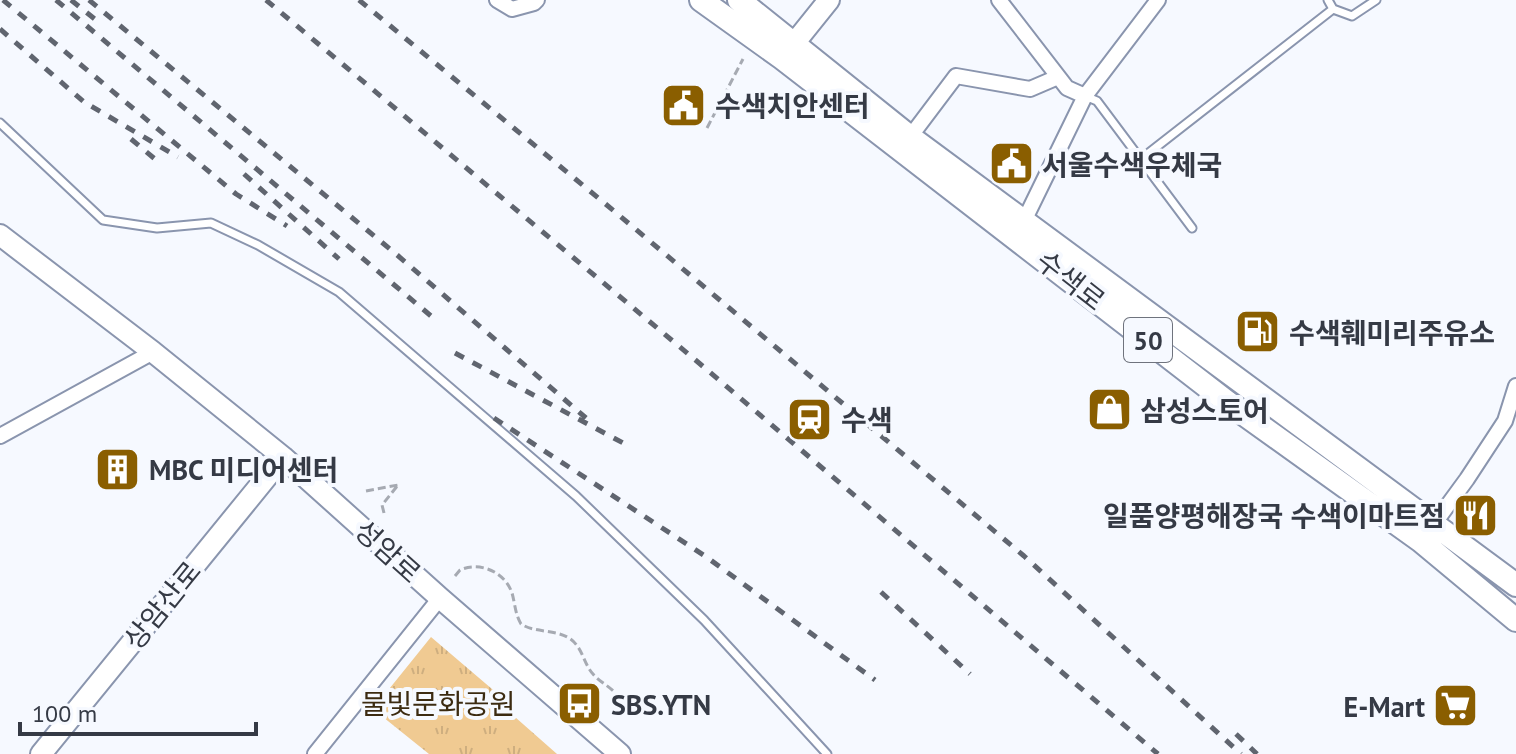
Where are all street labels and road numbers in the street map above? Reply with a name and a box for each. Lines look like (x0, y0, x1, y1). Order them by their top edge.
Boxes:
street label: 수색로 (1029, 242, 1113, 318)
road number: 50 (1124, 318, 1172, 362)
street label: 성암로 (347, 511, 429, 591)
street label: 상암산로 (115, 553, 209, 657)

